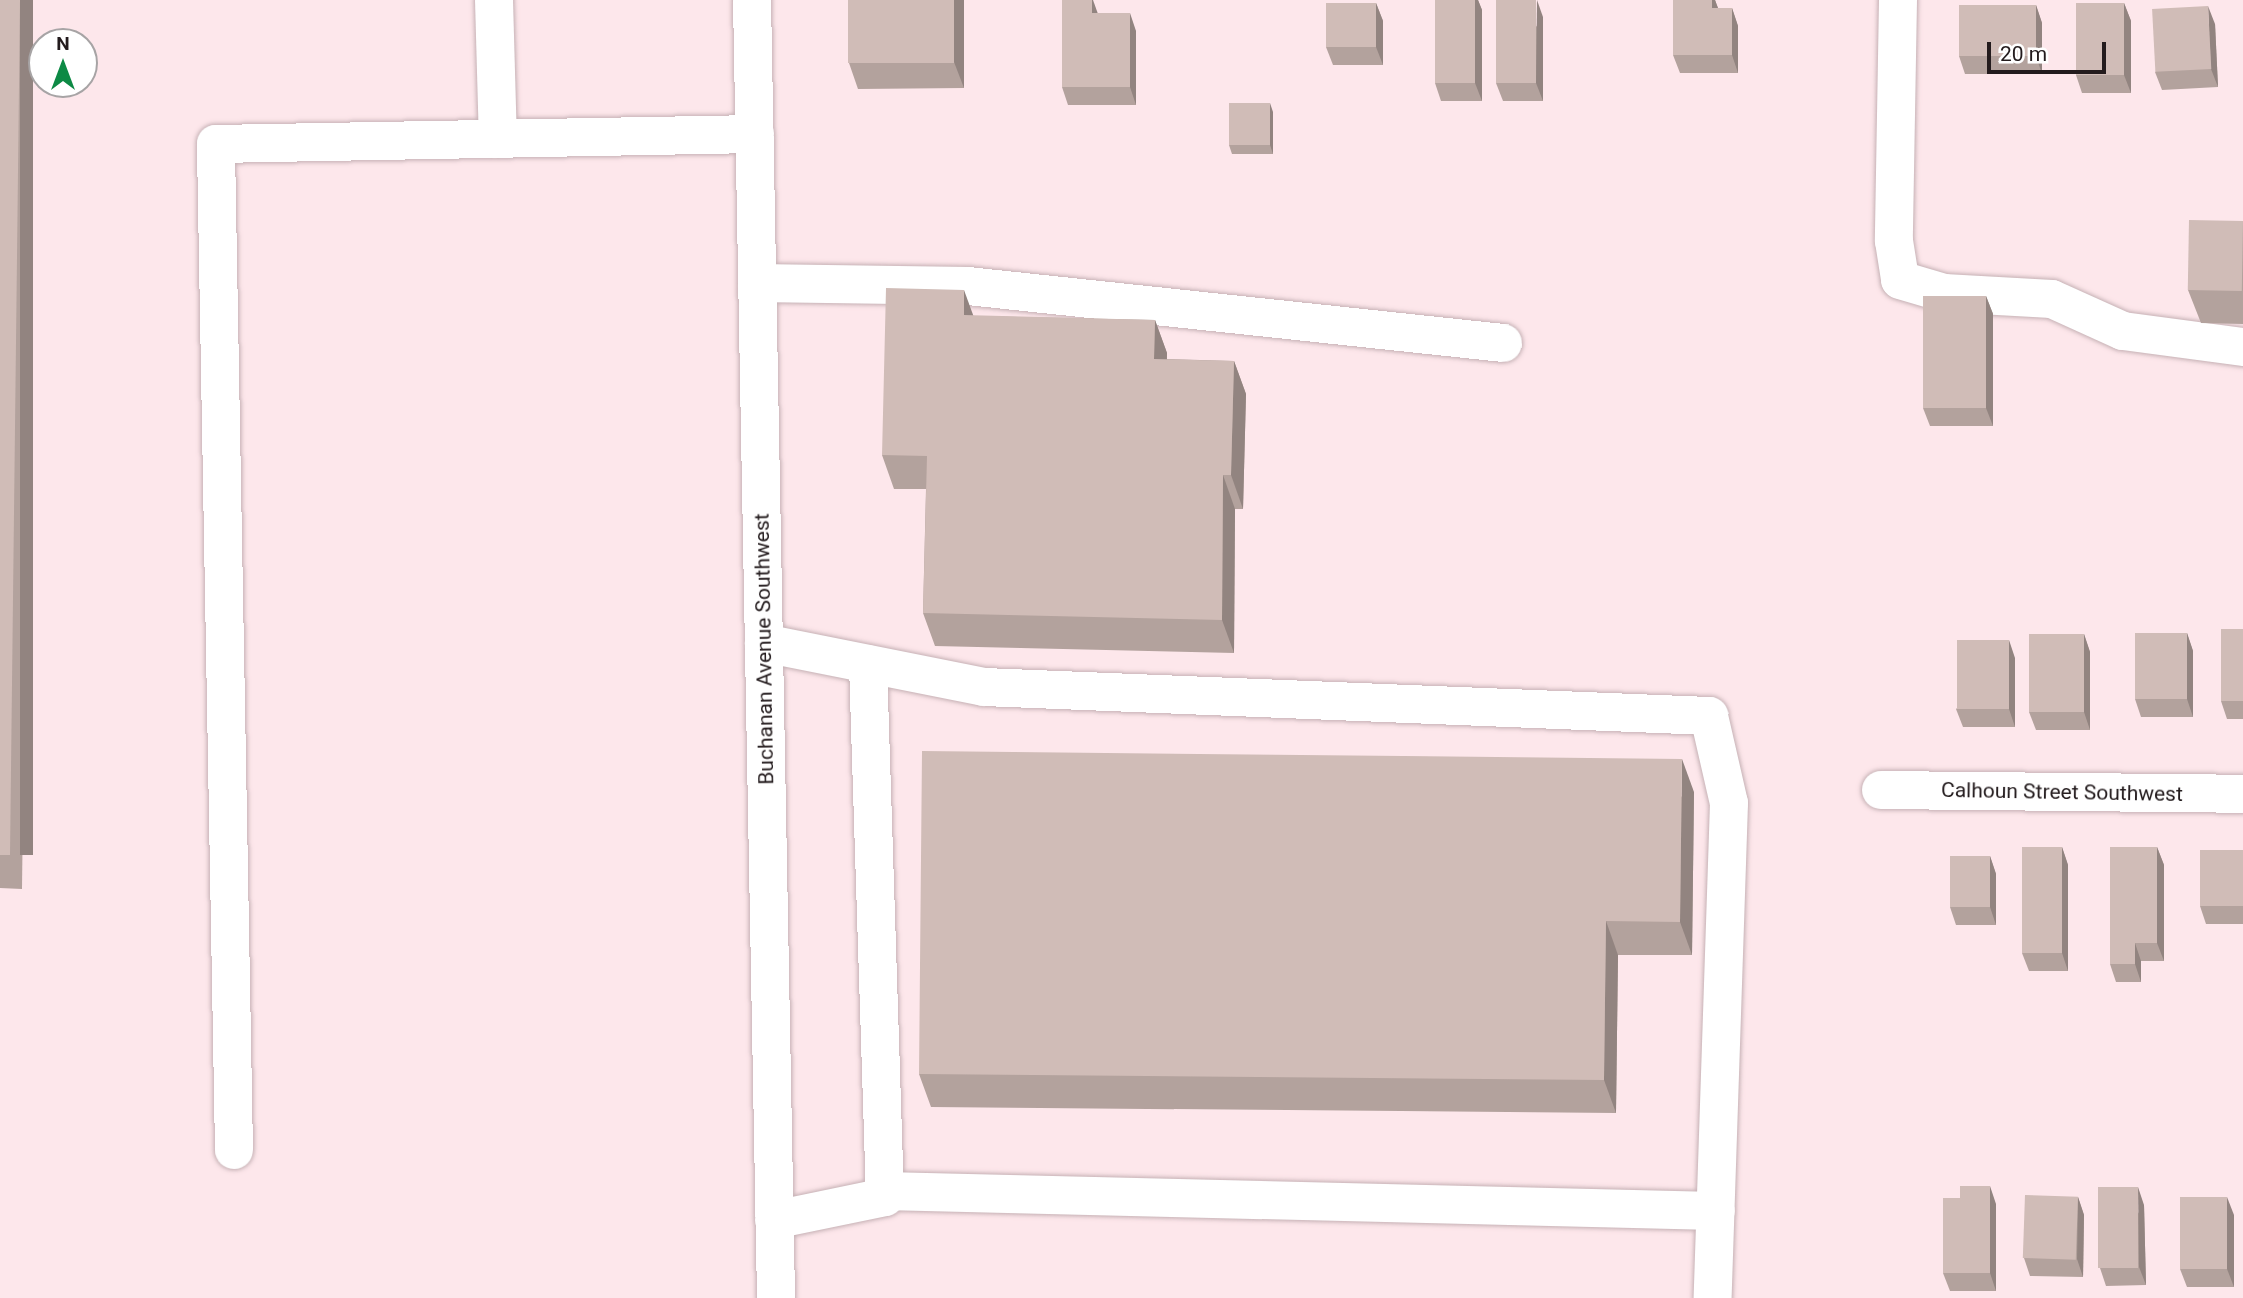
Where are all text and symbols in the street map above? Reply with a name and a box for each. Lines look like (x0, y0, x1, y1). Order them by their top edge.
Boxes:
north arrow (28, 28, 98, 98)
scale bar (1991, 28, 2110, 72)
text: N (56, 32, 70, 55)
text: 20 m (2000, 42, 2047, 66)
street label: Buchanan Avenue Southwest (749, 513, 779, 785)
street label: Calhoun Street Southwest (1941, 777, 2183, 807)

